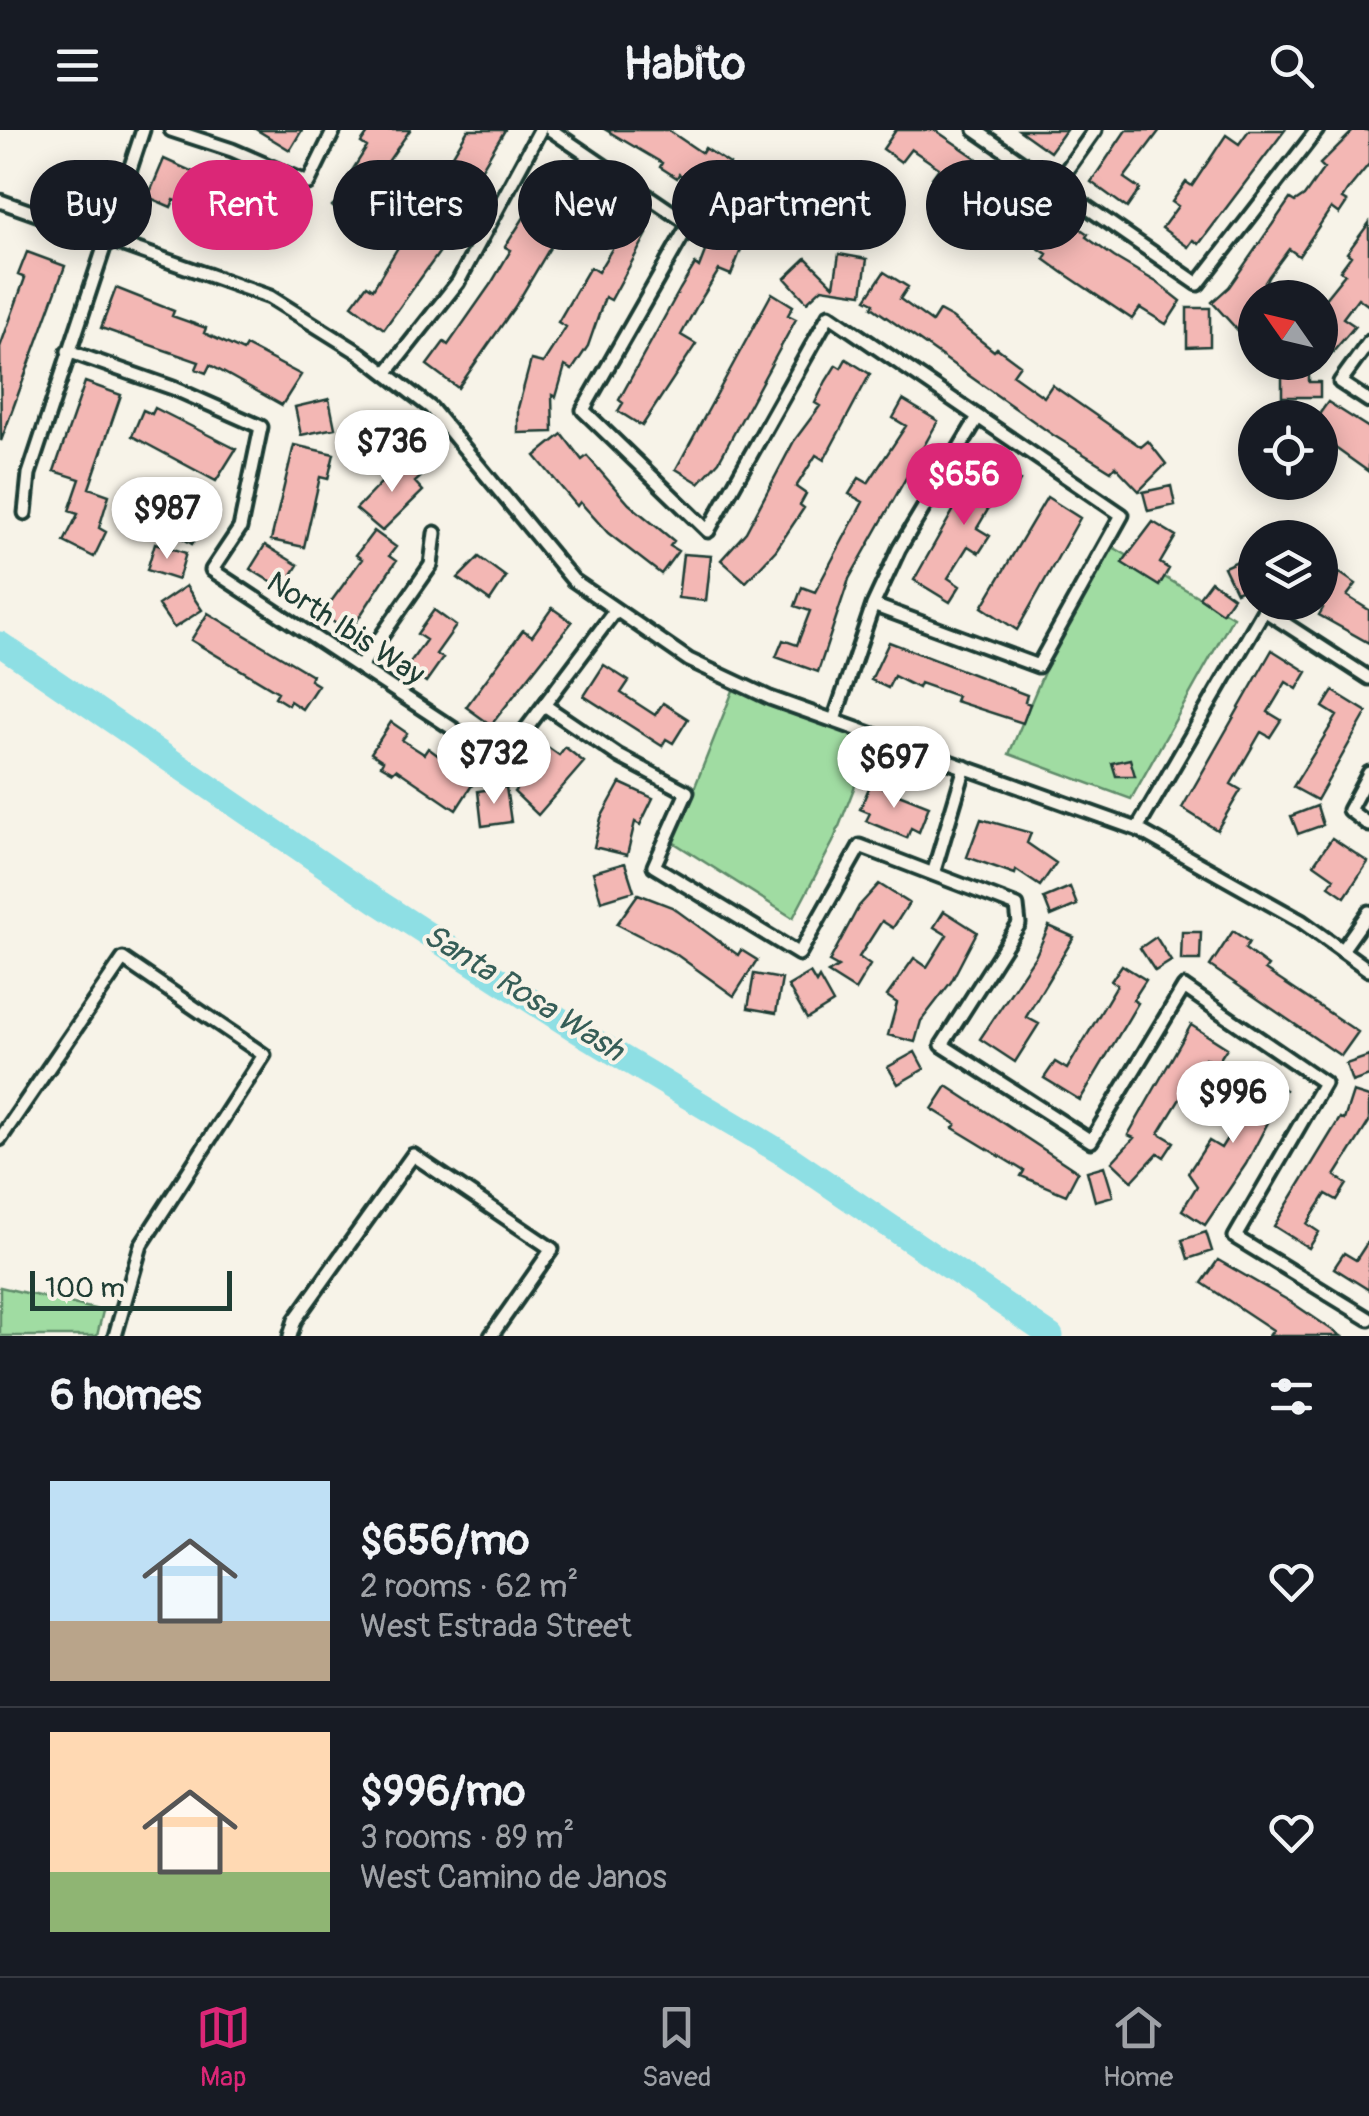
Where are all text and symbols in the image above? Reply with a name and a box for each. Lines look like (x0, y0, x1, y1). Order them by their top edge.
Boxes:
text: Habito (624, 37, 745, 93)
icon: menu (50, 38, 105, 93)
icon: search (1264, 38, 1319, 93)
chip: Buy (30, 160, 152, 250)
chip: Rent (172, 160, 313, 250)
chip: Filters (333, 160, 498, 250)
chip: New (518, 160, 652, 250)
chip: Apartment (672, 160, 906, 250)
chip: House (926, 160, 1087, 250)
north arrow (1238, 280, 1338, 380)
map controls (1238, 280, 1338, 620)
button: locate (1238, 400, 1338, 500)
pin: $736 (333, 410, 451, 495)
text: $736 (357, 422, 427, 462)
pin: $656 (905, 443, 1023, 528)
text: $656 (928, 455, 1000, 495)
pin: $987 (108, 477, 226, 562)
text: $987 (134, 489, 200, 529)
button: layers (1238, 520, 1338, 620)
street label: North Ibis Way (260, 564, 432, 693)
pin: $732 (435, 722, 553, 807)
pin: $697 (835, 726, 953, 811)
text: $732 (459, 734, 529, 774)
text: $697 (859, 738, 929, 778)
water label: Santa Rosa Wash (416, 915, 633, 1071)
pin: $996 (1174, 1061, 1292, 1146)
text: $996 (1199, 1073, 1267, 1113)
scale bar (30, 1266, 232, 1310)
text: 100 m (45, 1271, 125, 1306)
icon: filters (1264, 1369, 1319, 1424)
text: 6 homes (50, 1370, 201, 1422)
text: $656/mo (360, 1515, 529, 1567)
icon: home (130, 1521, 250, 1641)
icon: heart (1264, 1554, 1319, 1609)
text: 2 rooms · 62 m² (360, 1567, 578, 1607)
text: West Estrada Street (360, 1607, 632, 1647)
text: $996/mo (360, 1766, 525, 1818)
icon: home (130, 1772, 250, 1892)
icon: heart (1264, 1805, 1319, 1860)
text: 3 rooms · 89 m² (360, 1818, 574, 1858)
text: West Camino de Janos (360, 1858, 667, 1898)
tab: Map (196, 2000, 251, 2095)
tab: Saved (642, 2000, 711, 2095)
tab: Home (1103, 2000, 1173, 2095)

